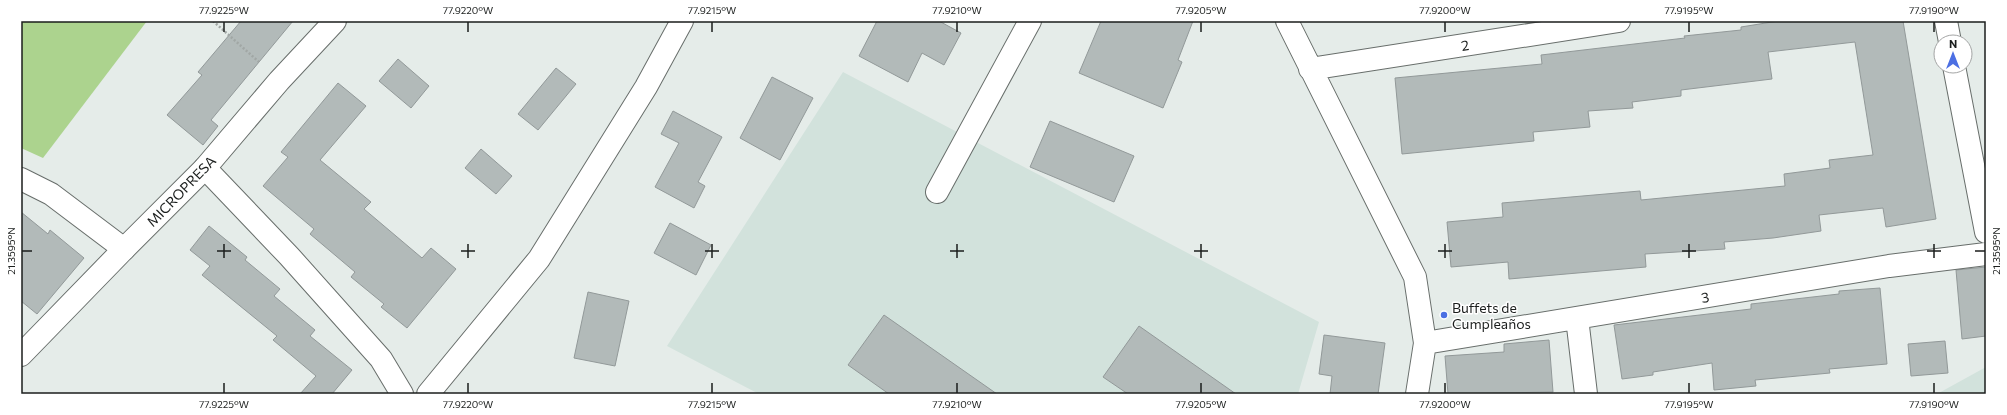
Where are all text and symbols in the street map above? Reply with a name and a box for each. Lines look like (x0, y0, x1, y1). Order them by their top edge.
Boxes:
text: 77.9225°W (199, 4, 249, 16)
text: 77.9220°W (443, 4, 493, 16)
text: 77.9215°W (688, 4, 736, 16)
text: 77.9210°W (932, 4, 982, 16)
text: 77.9205°W (1176, 4, 1226, 16)
text: 77.9200°W (1419, 4, 1471, 16)
text: 77.9195°W (1664, 4, 1714, 16)
text: 77.9190°W (1909, 4, 1959, 16)
north arrow (1933, 34, 1973, 74)
street label: 2 (1460, 36, 1470, 54)
text: N (1949, 37, 1957, 50)
street label: MICROPRESA (143, 152, 219, 230)
text: 21.3595°N (5, 227, 17, 275)
text: 21.3595°N (1990, 227, 2002, 275)
street label: 3 (1700, 288, 1710, 306)
place label: Buffets de Cumpleaños (1452, 299, 1531, 332)
marker: Buffets de Cumpleaños (1439, 310, 1449, 320)
text: 77.9225°W (199, 398, 249, 410)
text: 77.9220°W (443, 398, 493, 410)
text: 77.9215°W (688, 398, 736, 410)
text: 77.9210°W (932, 398, 982, 410)
text: 77.9205°W (1176, 398, 1226, 410)
text: 77.9200°W (1419, 398, 1471, 410)
text: 77.9195°W (1664, 398, 1714, 410)
text: 77.9190°W (1909, 398, 1959, 410)

